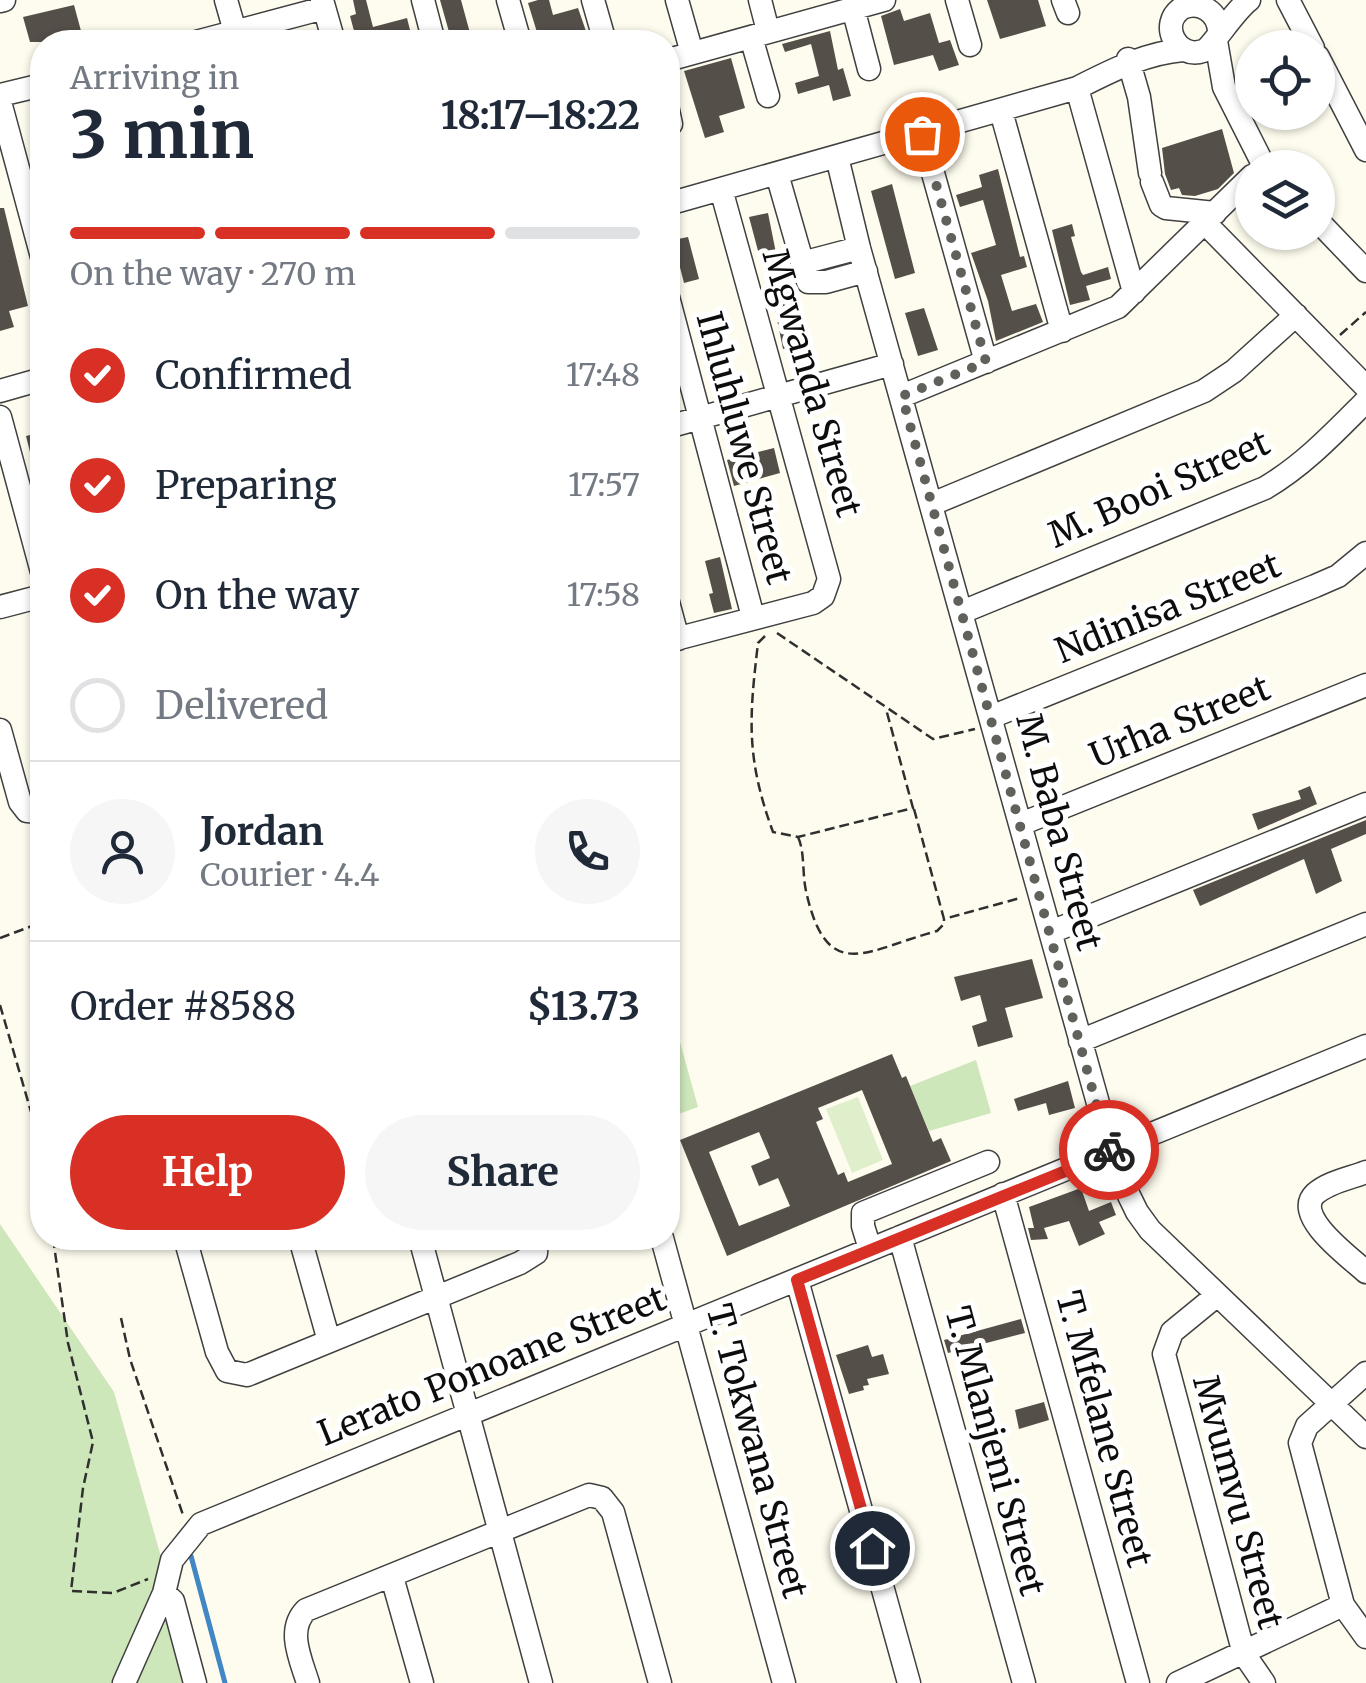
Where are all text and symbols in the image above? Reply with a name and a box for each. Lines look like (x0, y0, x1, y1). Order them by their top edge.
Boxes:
map controls (1235, 30, 1335, 250)
button: locate (1235, 30, 1335, 130)
text: Arriving in (70, 58, 239, 98)
text: 18:17–18:22 (441, 92, 640, 139)
pin (880, 92, 965, 177)
text: 3 min (70, 94, 254, 176)
icon: bag (895, 107, 950, 162)
button: layers (1235, 150, 1335, 250)
street label: Mgwanda Street (753, 244, 871, 522)
text: On the way · 270 m (70, 254, 356, 294)
street label: Ihluhluwe Street (687, 307, 802, 589)
icon: check (70, 348, 125, 403)
text: Confirmed (155, 352, 352, 399)
text: 17:48 (566, 355, 640, 395)
street label: M. Booi Street (1042, 421, 1277, 557)
icon: check (70, 458, 125, 513)
text: Preparing (155, 462, 337, 509)
text: 17:57 (568, 465, 640, 505)
street label: Ndinisa Street (1049, 543, 1287, 673)
icon: check (70, 568, 125, 623)
text: On the way (155, 572, 359, 619)
text: 17:58 (567, 575, 640, 615)
street label: Urha Street (1084, 666, 1277, 778)
text: Delivered (155, 682, 328, 729)
street label: M. Baba Street (1006, 709, 1112, 955)
button: person (70, 799, 175, 904)
button: phone (535, 799, 640, 904)
text: Jordan (200, 808, 324, 855)
text: Courier · 4.4 (200, 855, 380, 895)
text: Order #8588 (70, 983, 296, 1030)
text: $13.73 (527, 983, 640, 1030)
courier (1059, 1100, 1159, 1200)
button: Help (70, 1115, 345, 1230)
button: Share (365, 1115, 640, 1230)
icon: bike (1082, 1123, 1137, 1178)
street label: Lerato Ponoane Street (312, 1276, 673, 1456)
street label: T. Mfelane Street (1046, 1286, 1162, 1572)
street label: T. Tokwana Street (697, 1299, 817, 1603)
street label: T. Mlanjeni Street (935, 1302, 1055, 1601)
street label: Mvumvu Street (1183, 1371, 1293, 1634)
pin (830, 1506, 915, 1591)
icon: home (845, 1521, 900, 1576)

